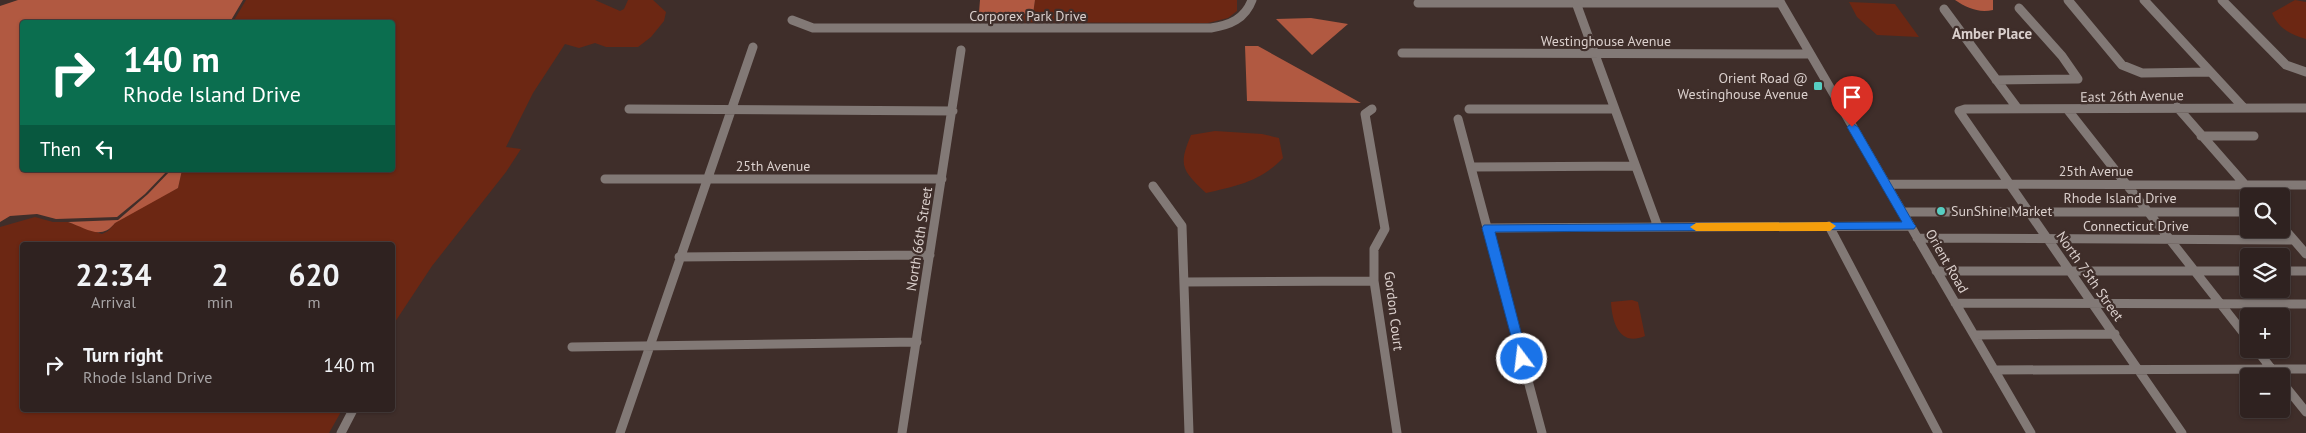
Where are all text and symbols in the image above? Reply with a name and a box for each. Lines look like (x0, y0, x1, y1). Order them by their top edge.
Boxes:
street label: Corporex Park Drive (969, 7, 1087, 25)
district label: Amber Place (1952, 24, 2032, 43)
street label: Westinghouse Avenue (1541, 32, 1671, 50)
text: 140 m (123, 36, 220, 82)
icon: right (40, 40, 105, 105)
place label: Orient Road @ Westinghouse Avenue (1678, 69, 1808, 103)
pin (1831, 76, 1873, 127)
text: Rhode Island Drive (123, 80, 301, 108)
marker: Orient Road @ Westinghouse Avenue (1812, 80, 1824, 92)
icon: arrive (1838, 83, 1866, 111)
street label: East 26th Avenue (2080, 86, 2184, 106)
icon: left (91, 135, 119, 163)
text: Then (40, 137, 81, 161)
street label: 25th Avenue (736, 157, 810, 175)
street label: 25th Avenue (2059, 162, 2133, 180)
street label: North 66th Street (902, 185, 936, 292)
map controls (2240, 188, 2290, 418)
button: search (2240, 188, 2290, 238)
street label: Rhode Island Drive (2063, 189, 2177, 207)
place label: SunShine Market (1951, 202, 2052, 220)
marker: SunShine Market (1935, 205, 1947, 217)
street label: Connecticut Drive (2083, 217, 2189, 235)
street label: Orient Road (1921, 226, 1973, 296)
street label: North 75th Street (2052, 228, 2128, 325)
button: layers (2240, 248, 2290, 298)
text: 22:34 (75, 255, 152, 294)
text: 2 (212, 255, 229, 294)
text: 620 (288, 255, 340, 294)
street label: Gordon Court (1380, 270, 1408, 352)
text: Arrival (91, 292, 136, 312)
text: min (207, 292, 233, 312)
text: m (308, 292, 321, 312)
button: + (2240, 308, 2290, 358)
position arrow (1495, 332, 1547, 384)
text: Turn right (83, 343, 163, 367)
icon: right (40, 351, 68, 379)
text: 140 m (323, 353, 375, 377)
text: Rhode Island Drive (83, 367, 212, 387)
button: − (2240, 368, 2290, 418)

